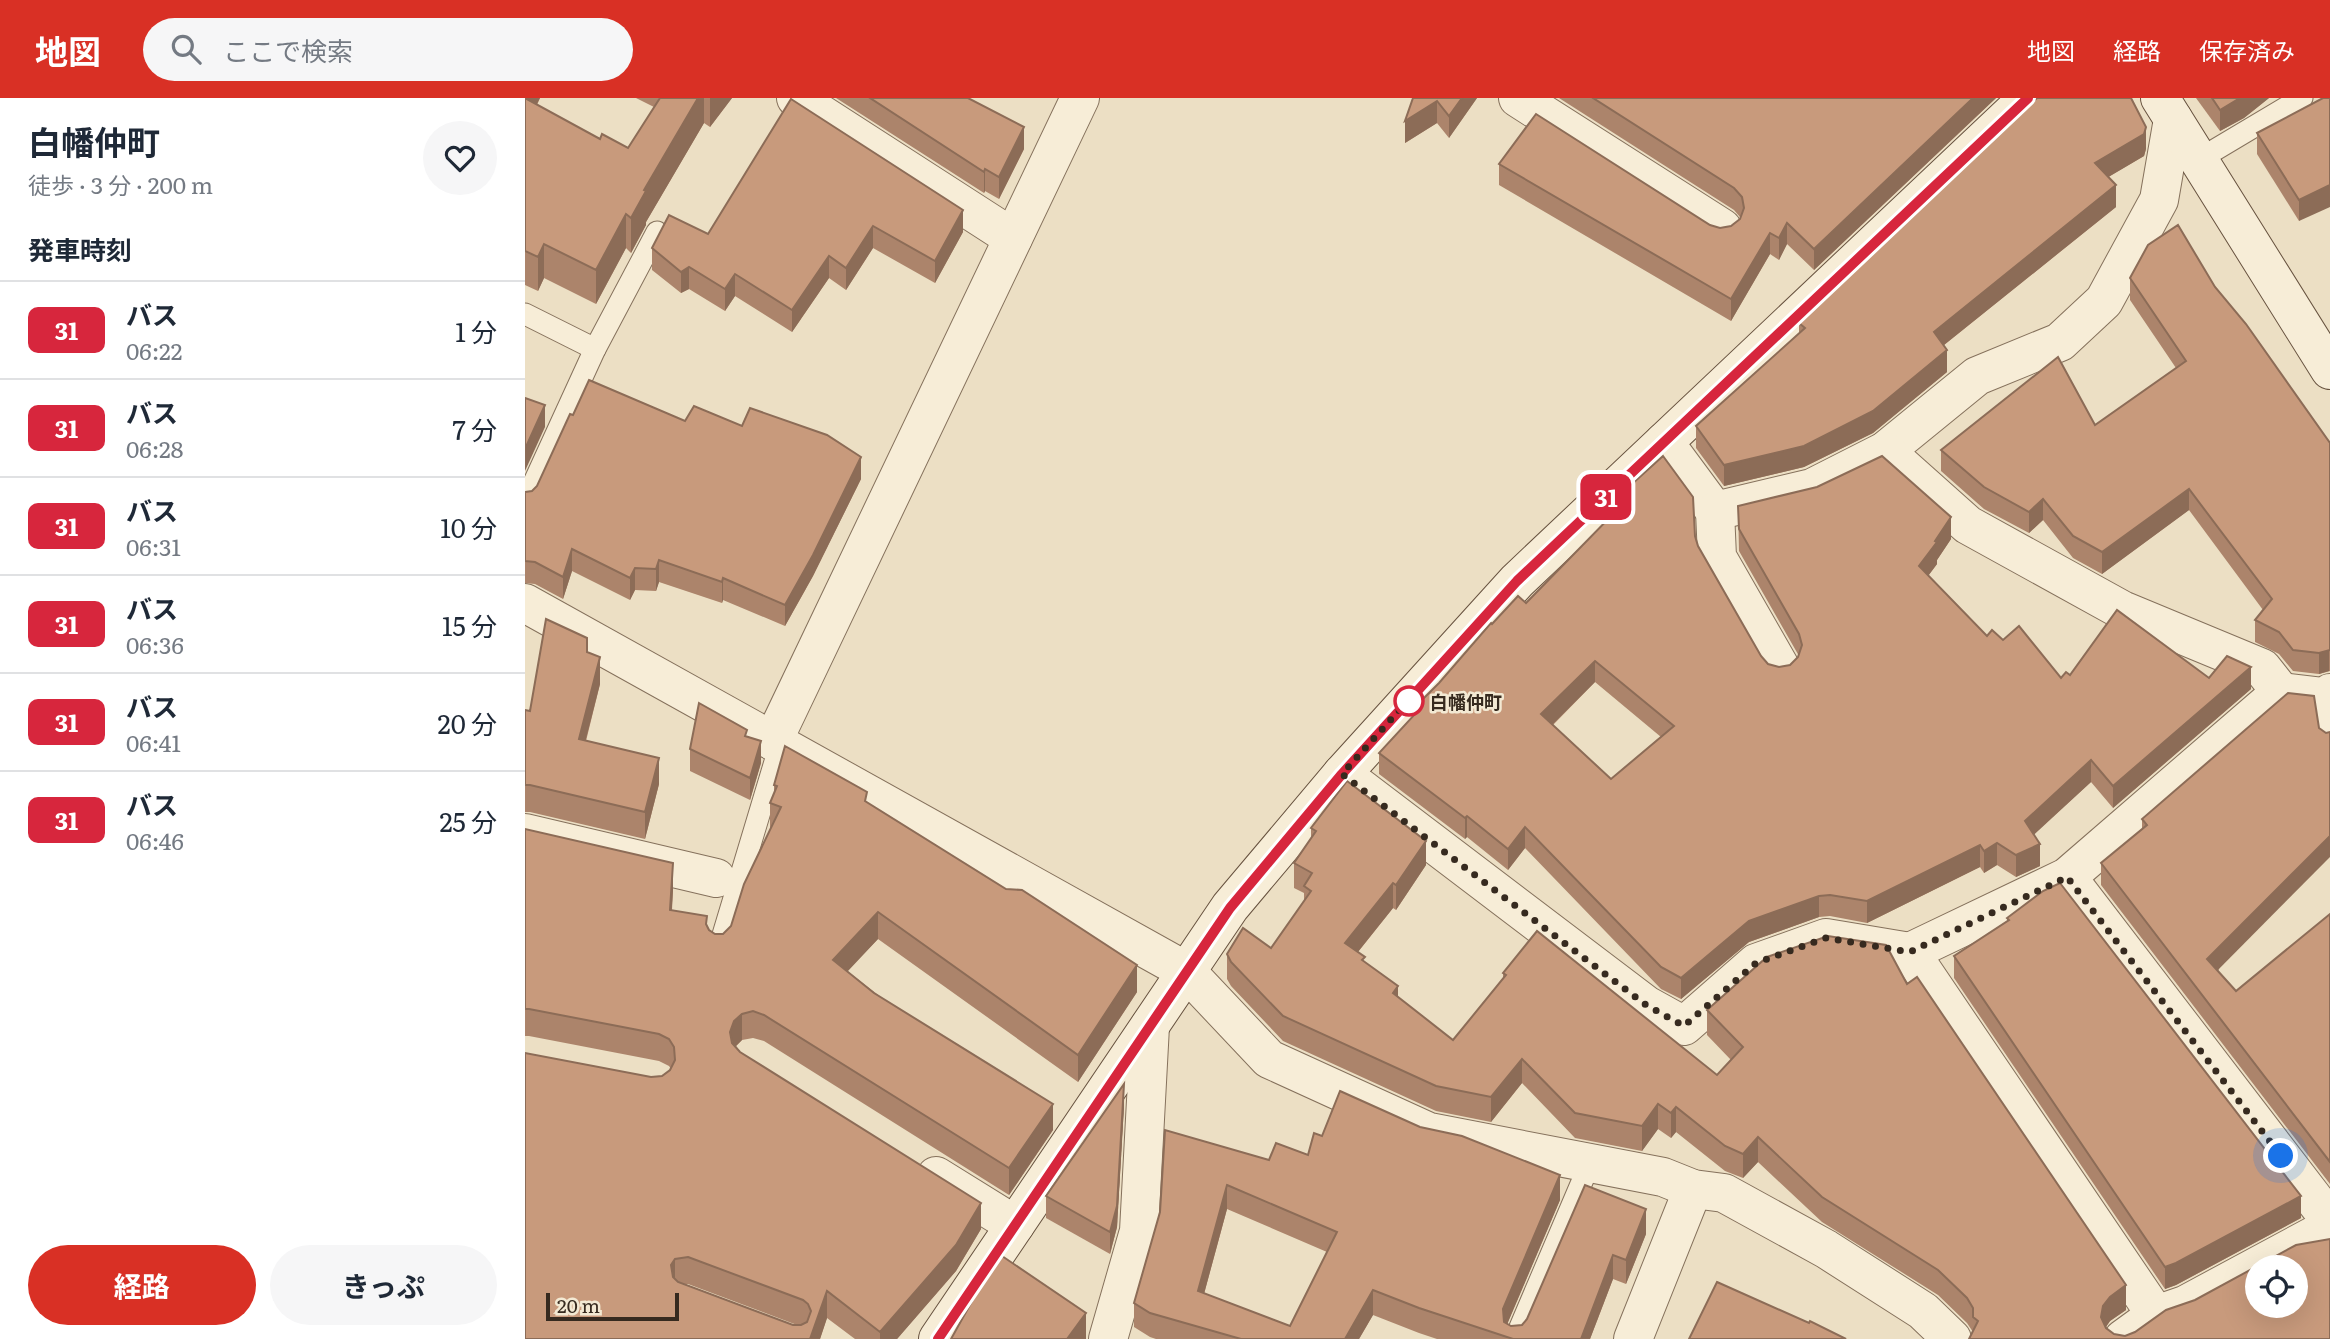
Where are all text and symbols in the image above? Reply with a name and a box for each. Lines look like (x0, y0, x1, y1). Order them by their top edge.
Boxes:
search box (143, 18, 633, 81)
text: 地図 (35, 25, 101, 74)
icon: search (167, 30, 205, 68)
text: ここで検索 (223, 30, 353, 69)
text: 地図 (2027, 32, 2075, 67)
text: 経路 (2113, 32, 2161, 67)
text: 保存済み (2199, 32, 2295, 67)
text: 白幡仲町 (28, 116, 160, 165)
button: heart (423, 121, 497, 195)
text: 徒歩 · 3 分 · 200 m (28, 167, 213, 201)
text: 発車時刻 (28, 229, 132, 268)
text: バス (126, 294, 178, 333)
text: 1 分 (455, 311, 497, 350)
text: 31 (55, 312, 78, 347)
text: 06:22 (126, 333, 182, 367)
text: バス (126, 392, 178, 431)
text: 7 分 (453, 409, 497, 448)
text: 31 (55, 410, 78, 445)
text: 06:28 (126, 431, 183, 465)
line badge: 31 (1575, 474, 1637, 520)
text: 31 (1594, 479, 1618, 514)
text: バス (126, 490, 178, 529)
text: 10 分 (440, 507, 497, 546)
text: 31 (55, 508, 78, 543)
text: 06:31 (126, 529, 181, 563)
text: バス (126, 588, 178, 627)
text: 15 分 (442, 605, 497, 644)
text: 31 (55, 606, 78, 641)
text: 06:36 (126, 627, 184, 661)
text: バス (126, 686, 178, 725)
marker: 白幡仲町 (1394, 686, 1424, 716)
place label: 白幡仲町 (1430, 688, 1502, 715)
text: 20 分 (438, 703, 497, 742)
text: 31 (55, 704, 78, 739)
text: 06:41 (126, 725, 181, 759)
text: バス (126, 784, 178, 823)
text: 25 分 (439, 801, 497, 840)
text: 31 (55, 802, 78, 837)
text: 06:46 (126, 823, 184, 857)
your location (2263, 1138, 2298, 1173)
button: 経路 (28, 1245, 256, 1325)
button: きっぷ (270, 1245, 497, 1325)
map controls (2245, 1255, 2308, 1318)
button: locate (2245, 1255, 2308, 1318)
scale bar (546, 1290, 679, 1322)
text: 20 m (557, 1291, 600, 1319)

